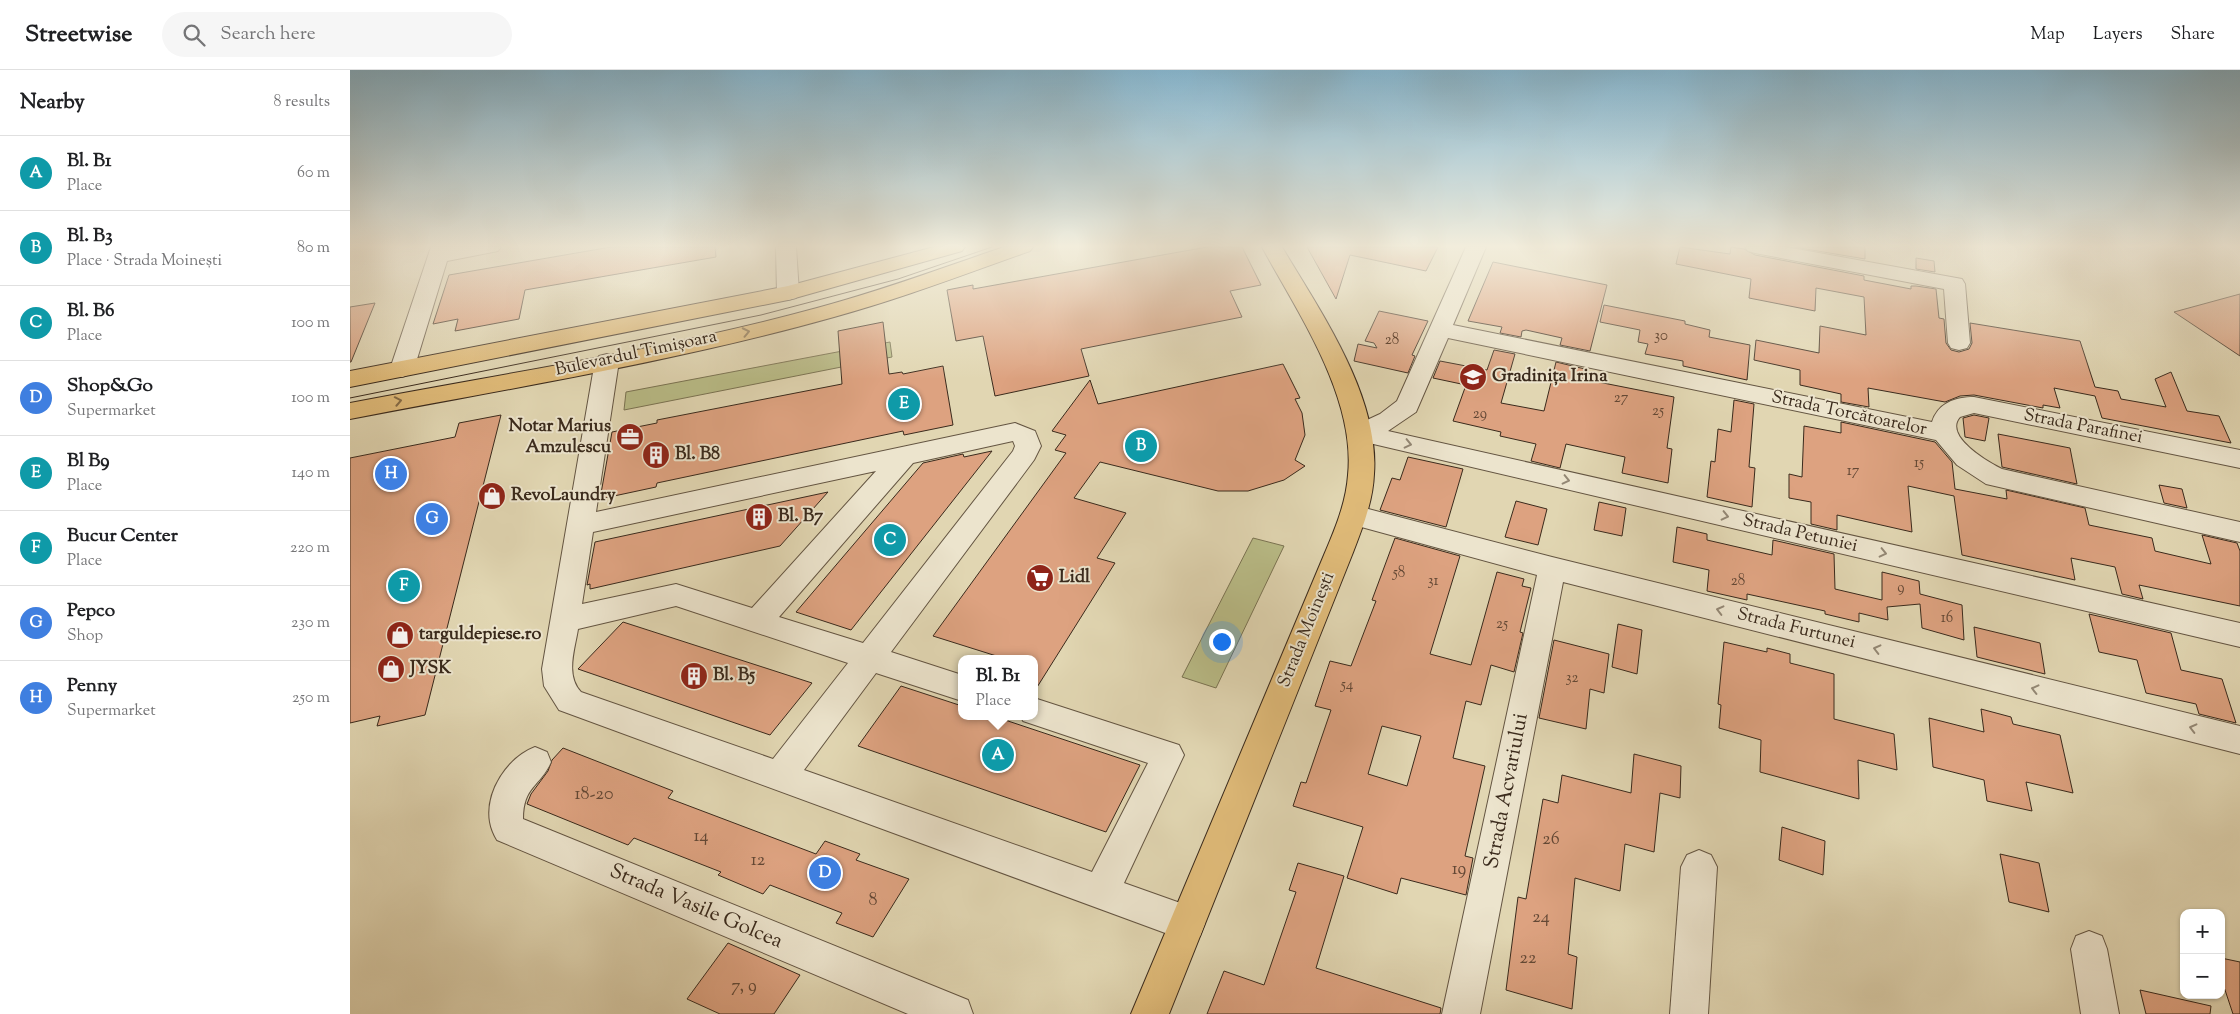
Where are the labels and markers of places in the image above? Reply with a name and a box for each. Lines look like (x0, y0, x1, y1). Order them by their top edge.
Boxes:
school or university icon: Gradinița Irina (1458, 362, 1488, 392)
place label: Gradinița Irina (1492, 364, 1608, 390)
pin: E (888, 385, 920, 423)
place label: Notar Marius Amzulescu (509, 414, 612, 461)
office icon: Notar Marius Amzulescu (615, 422, 645, 452)
pin: B (1125, 427, 1157, 465)
building icon: Bl. B8 (641, 440, 671, 470)
place label: Bl. B8 (675, 442, 720, 468)
pin: H (375, 455, 407, 493)
shop icon: RevoLaundry (477, 481, 507, 511)
place label: RevoLaundry (511, 483, 616, 509)
pin: G (416, 500, 448, 538)
building icon: Bl. B7 (744, 502, 774, 532)
place label: Bl. B7 (778, 504, 824, 530)
pin: C (874, 521, 906, 559)
supermarket icon: Lidl (1025, 563, 1055, 593)
place label: Lidl (1059, 565, 1091, 591)
pin: F (388, 567, 420, 605)
shop icon: targuldepiese.ro (385, 620, 415, 650)
place label: targuldepiese.ro (419, 622, 541, 648)
shop icon: JYSK (376, 654, 406, 684)
place label: JYSK (408, 656, 452, 682)
building icon: Bl. B5 (679, 661, 709, 691)
place label: Bl. B5 (713, 663, 756, 689)
pin: A (982, 736, 1014, 774)
pin: D (809, 854, 841, 892)

